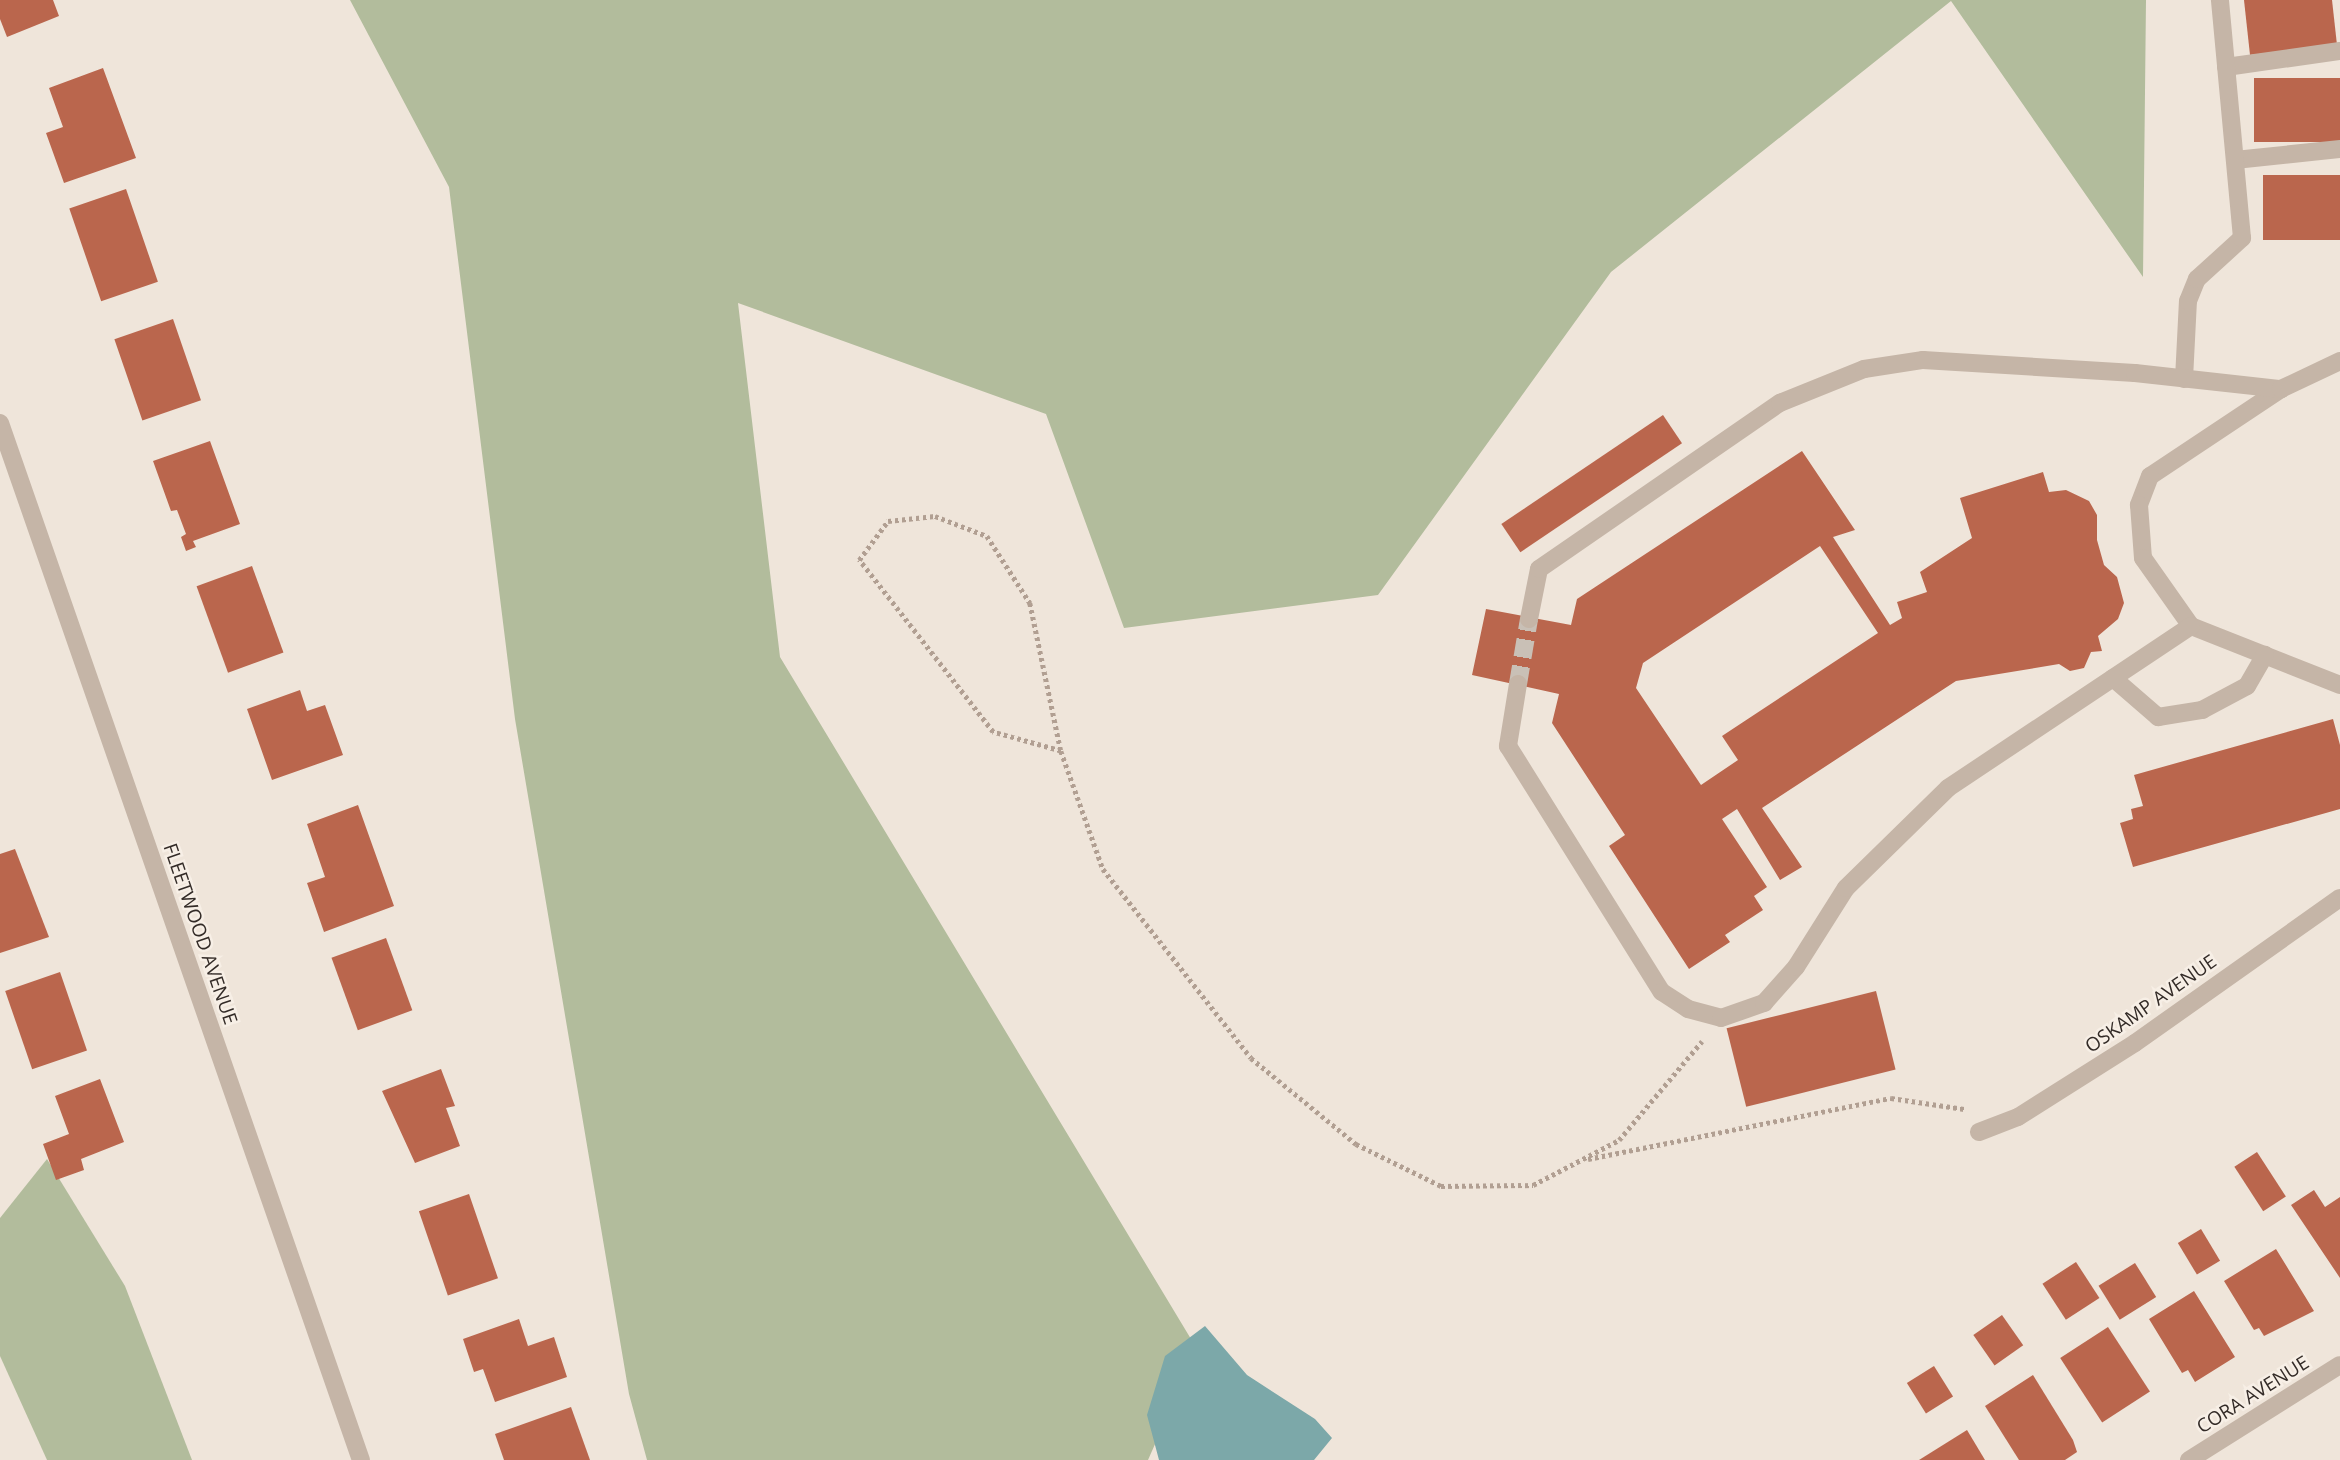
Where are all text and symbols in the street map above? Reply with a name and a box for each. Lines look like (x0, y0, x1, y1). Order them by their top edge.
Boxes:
street label: FLEETWOOD AVENUE (158, 841, 242, 1027)
street label: OSKAMP AVENUE (2081, 950, 2221, 1058)
street label: CORA AVENUE (2193, 1351, 2313, 1439)

